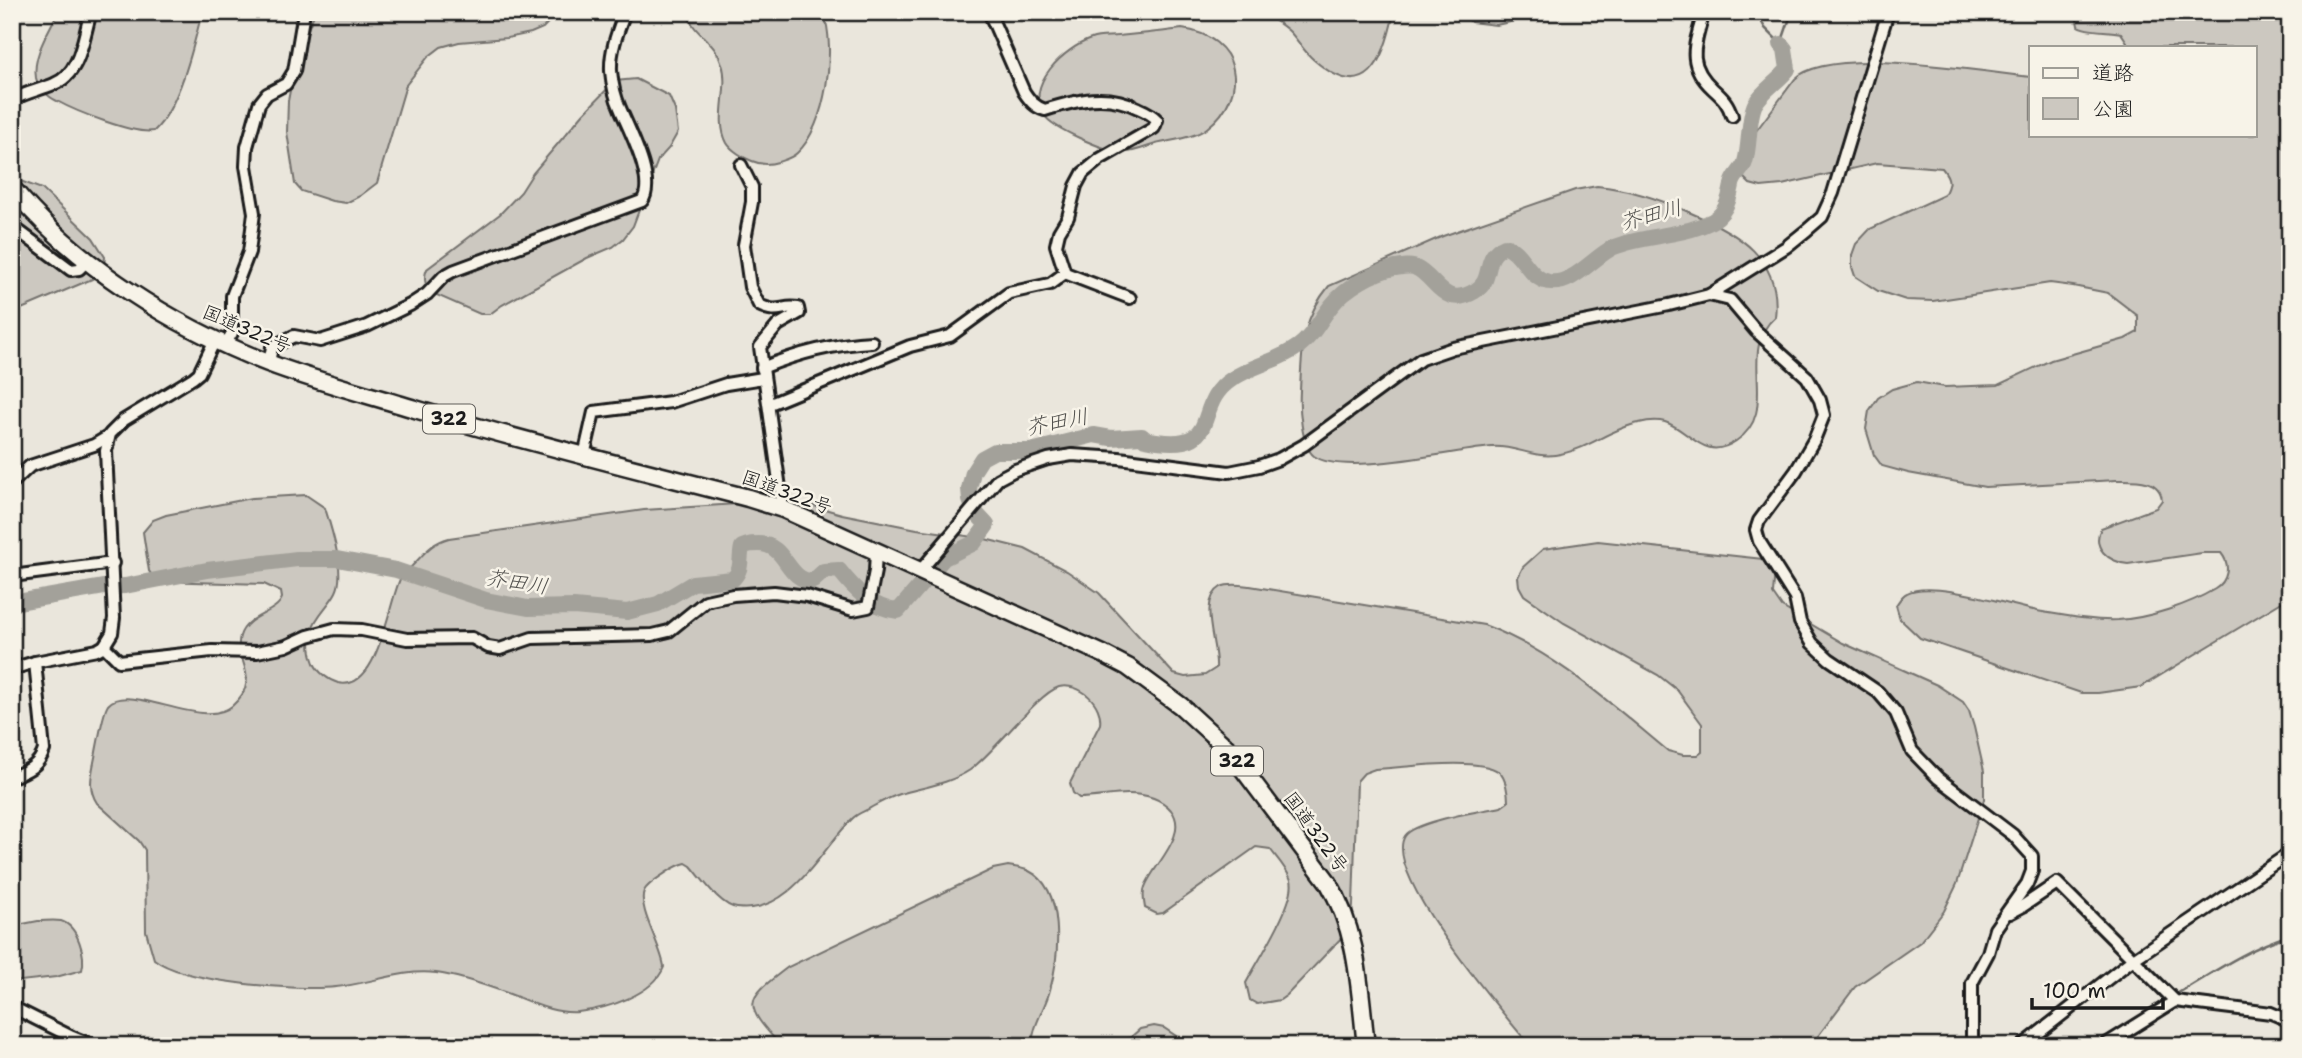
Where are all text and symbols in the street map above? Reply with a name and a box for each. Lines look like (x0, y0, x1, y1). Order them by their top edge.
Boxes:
legend (2029, 46, 2256, 136)
text: 道路 (2092, 59, 2134, 87)
text: 公園 (2092, 95, 2134, 123)
water label: 芥田川 (1617, 193, 1685, 237)
street label: 国道322号 (199, 299, 295, 359)
water label: 芥田川 (1023, 402, 1091, 442)
road number: 322 (423, 404, 475, 433)
street label: 国道322号 (738, 464, 836, 520)
water label: 芥田川 (484, 563, 550, 601)
road number: 322 (1211, 746, 1263, 776)
street label: 国道322号 (1278, 786, 1354, 878)
scale bar (2032, 967, 2164, 1011)
text: 100 m (2043, 977, 2106, 1005)

